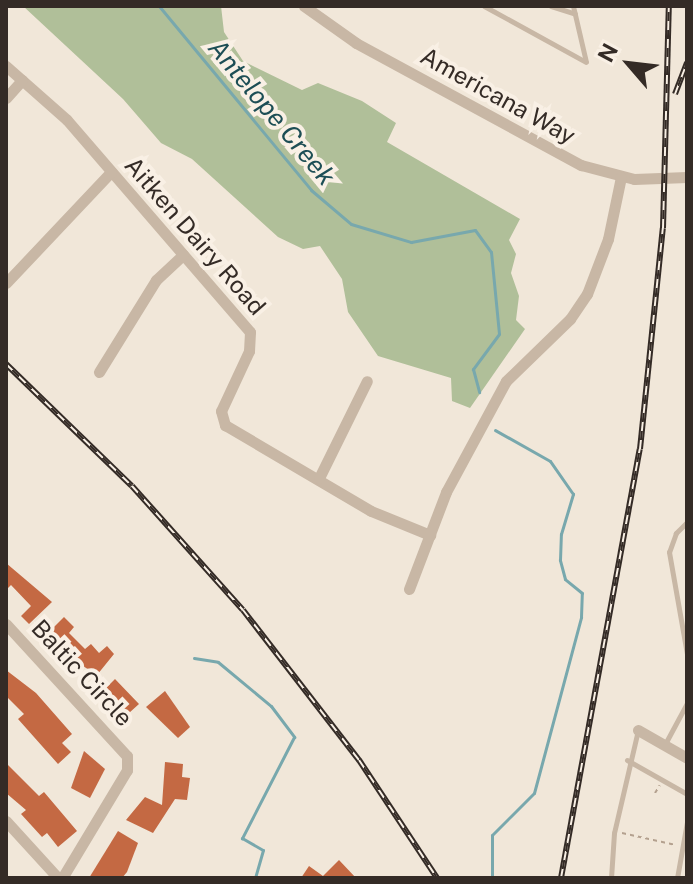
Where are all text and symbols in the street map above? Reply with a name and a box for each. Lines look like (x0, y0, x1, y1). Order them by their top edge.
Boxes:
north arrow (589, 24, 669, 104)
water label: Antelope Creek (202, 33, 342, 191)
text: N (592, 39, 623, 66)
street label: Americana Way (415, 41, 581, 151)
street label: Aitken Dairy Road (119, 151, 271, 321)
street label: Baltic Circle (25, 614, 139, 732)

